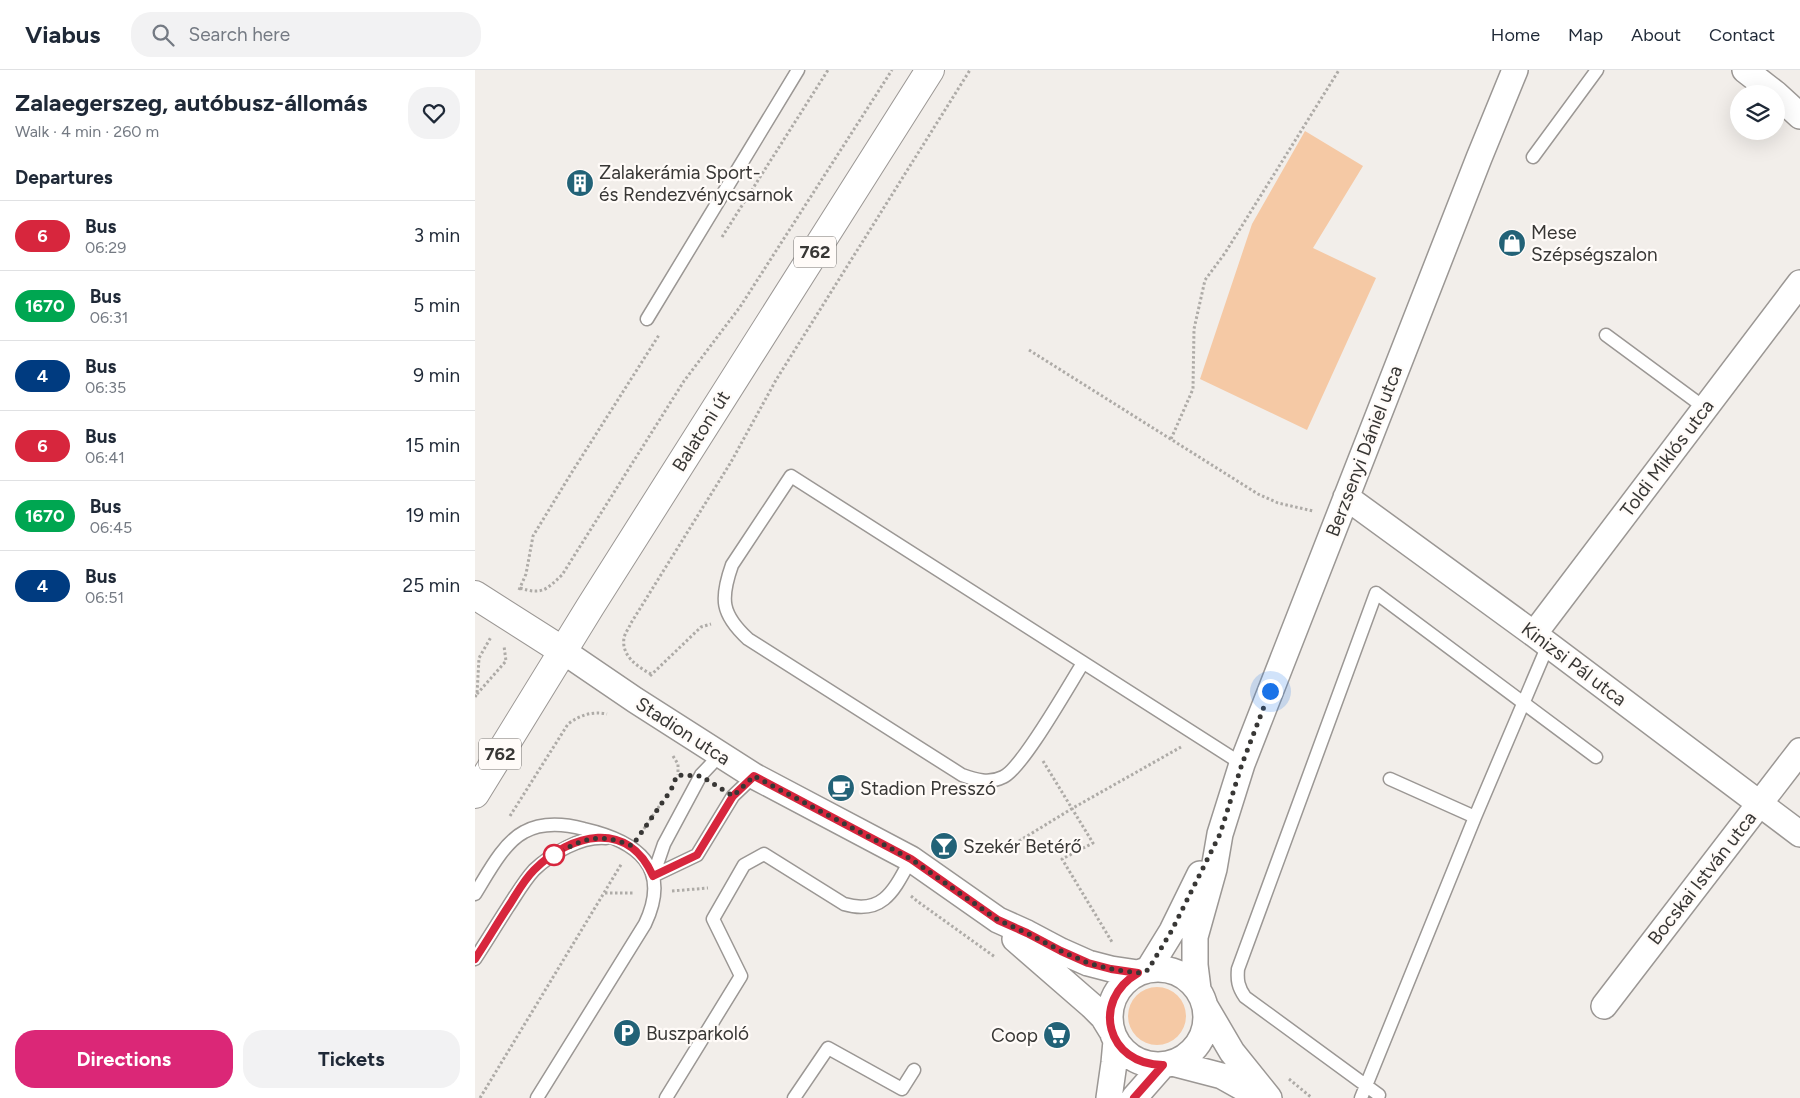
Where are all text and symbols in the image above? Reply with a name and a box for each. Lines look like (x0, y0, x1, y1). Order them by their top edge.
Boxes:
search box (131, 12, 481, 57)
text: Viabus (25, 20, 101, 49)
icon: search (149, 21, 177, 49)
text: Search here (189, 23, 290, 46)
text: Home (1491, 24, 1540, 46)
text: Map (1568, 24, 1603, 46)
text: About (1631, 24, 1681, 46)
text: Contact (1709, 24, 1775, 46)
map controls (1730, 85, 1785, 140)
button: layers (1730, 85, 1785, 140)
button: heart (408, 87, 460, 139)
text: Zalaegerszeg, autóbusz-állomás (15, 88, 367, 117)
text: Walk · 4 min · 260 m (15, 122, 159, 141)
place label: Zalakerámia Sport- és Rendezvénycsarnok (599, 161, 794, 206)
text: Departures (15, 166, 113, 189)
building icon: Zalakerámia Sport- és Rendezvénycsarnok (565, 168, 595, 198)
text: Bus (85, 215, 116, 238)
place label: Mese Szépségszalon (1531, 221, 1658, 266)
text: 3 min (414, 224, 460, 247)
text: 6 (37, 225, 48, 247)
shop icon: Mese Szépségszalon (1497, 228, 1527, 258)
road number: 762 (794, 236, 836, 268)
text: 06:29 (85, 238, 126, 257)
text: Bus (90, 285, 121, 308)
text: 5 min (413, 294, 460, 317)
text: 1670 (25, 295, 65, 317)
text: 06:31 (90, 308, 128, 327)
text: Bus (85, 355, 116, 378)
street label: Berzsenyi Dániel utca (1321, 362, 1407, 540)
text: 9 min (413, 364, 460, 387)
text: 4 (37, 365, 48, 387)
text: 06:35 (85, 378, 126, 397)
street label: Balatoni út (667, 386, 735, 476)
street label: Toldi Miklós utca (1615, 395, 1719, 521)
text: Bus (85, 425, 116, 448)
text: 15 min (405, 434, 460, 457)
text: 6 (37, 435, 48, 457)
text: 06:41 (85, 448, 125, 467)
text: Bus (90, 495, 121, 518)
text: 19 min (406, 504, 460, 527)
text: 1670 (25, 505, 65, 527)
text: 06:45 (90, 518, 132, 537)
text: Bus (85, 565, 116, 588)
text: 25 min (403, 574, 460, 597)
text: 4 (37, 575, 48, 597)
text: 06:51 (85, 588, 124, 607)
street label: Kinizsi Pál utca (1517, 617, 1631, 711)
your location (1258, 679, 1283, 704)
street label: Stadion utca (631, 692, 735, 770)
road number: 762 (479, 739, 521, 770)
cafe icon: Stadion Presszó (826, 773, 856, 803)
place label: Stadion Presszó (860, 777, 996, 800)
street label: Bocskai István utca (1643, 807, 1761, 949)
bar icon: Szekér Betérő (929, 831, 959, 861)
place label: Szekér Betérő (963, 835, 1082, 858)
unlabelled marker (543, 844, 565, 866)
parking icon: Buszparkoló (612, 1018, 642, 1048)
supermarket icon: Coop (1042, 1020, 1072, 1050)
place label: Buszparkoló (646, 1022, 749, 1045)
place label: Coop (991, 1024, 1038, 1047)
button: Directions (15, 1030, 233, 1088)
button: Tickets (243, 1030, 460, 1088)

